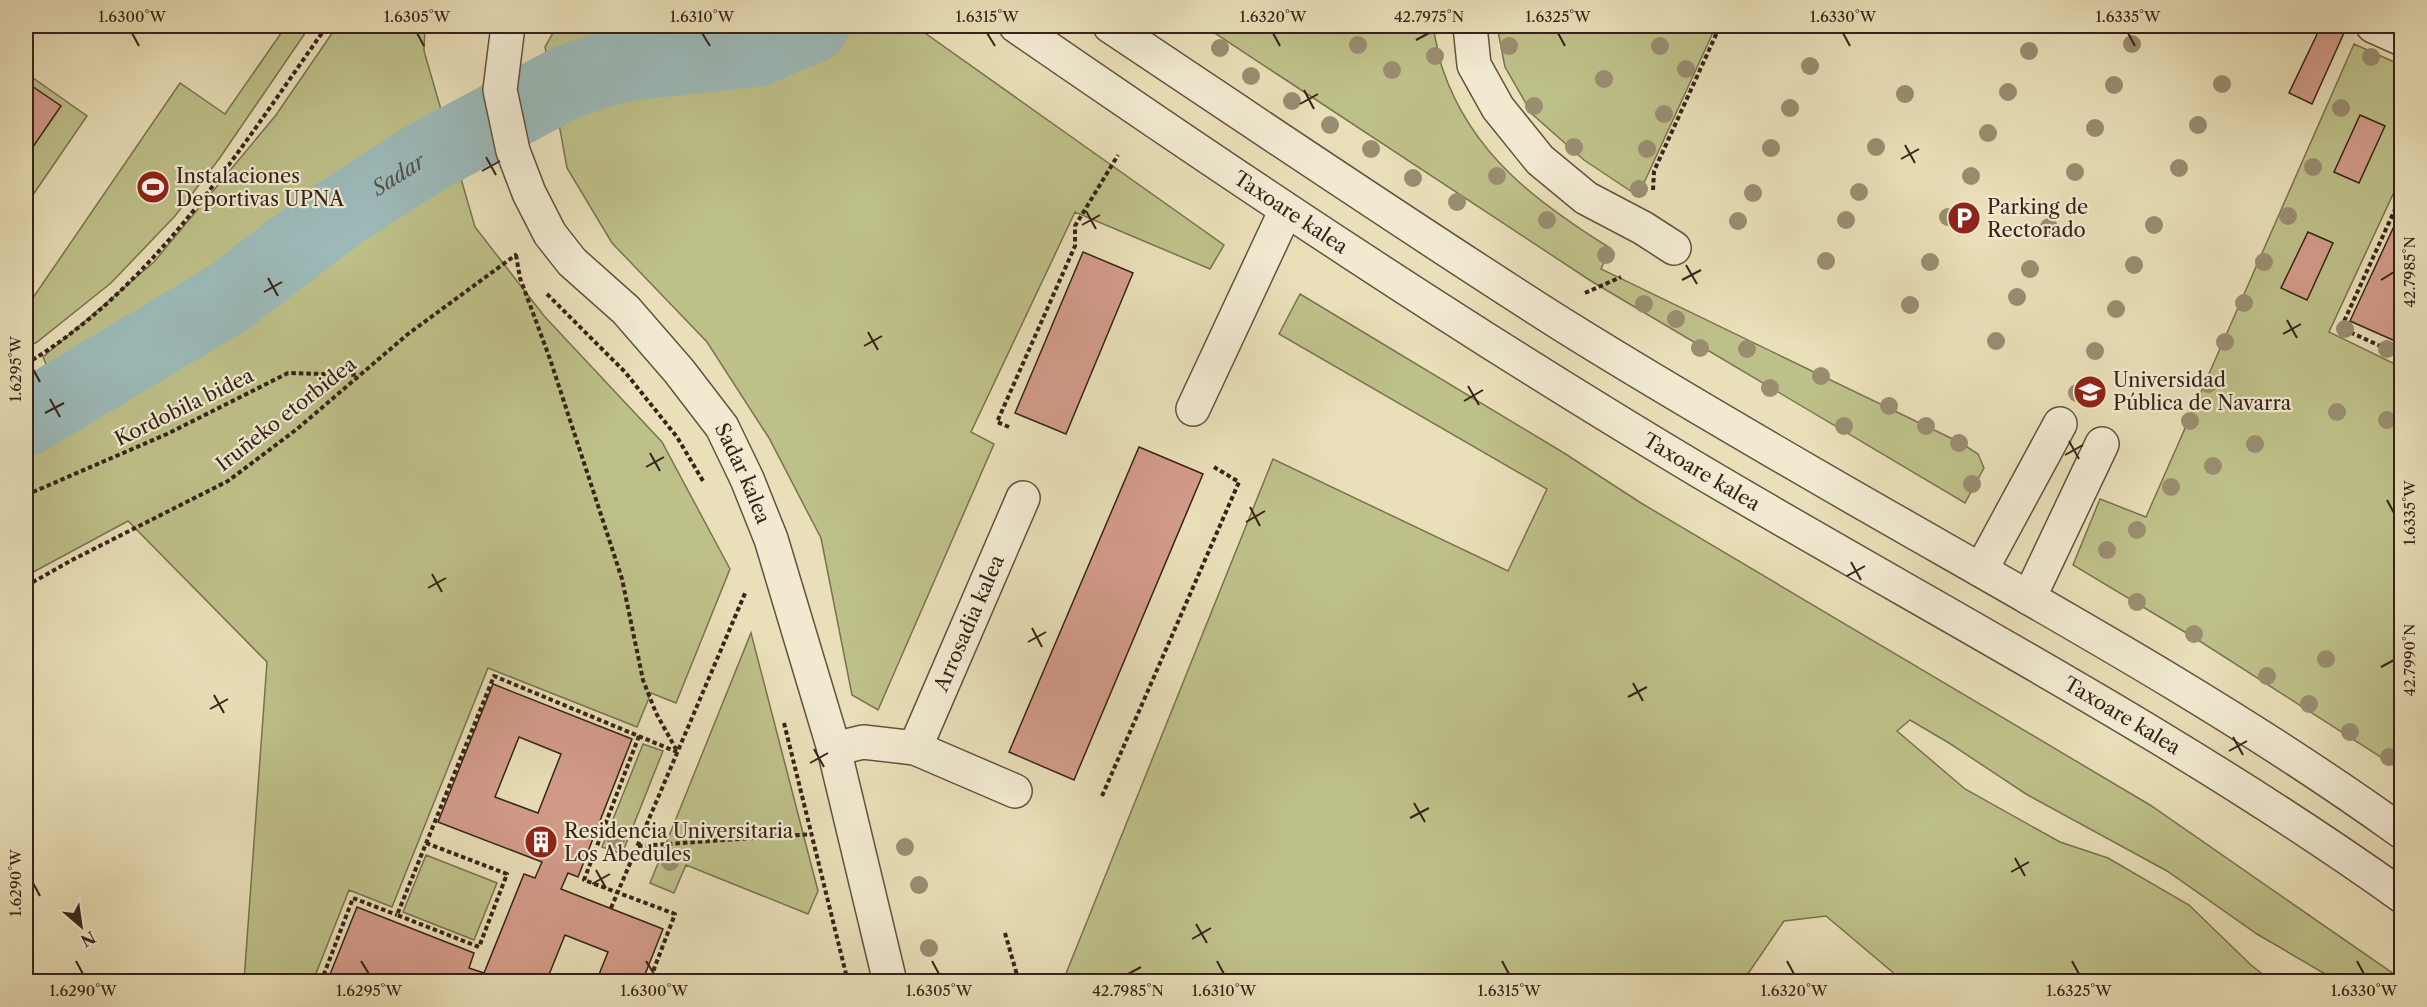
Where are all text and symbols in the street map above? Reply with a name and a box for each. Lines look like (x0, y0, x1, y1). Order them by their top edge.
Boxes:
text: 1.6300°W (98, 7, 166, 26)
text: 1.6305°W (384, 7, 451, 26)
text: 1.6310°W (670, 7, 735, 26)
text: 1.6315°W (955, 7, 1019, 26)
text: 1.6320°W (1240, 7, 1307, 26)
text: 42.7975°N (1394, 7, 1464, 26)
text: 1.6325°W (1525, 7, 1591, 26)
text: 1.6330°W (1810, 7, 1877, 26)
text: 1.6335°W (2095, 7, 2161, 26)
water label: Sadar (365, 148, 431, 202)
place label: Instalaciones Deportivas UPNA (176, 164, 345, 211)
street label: Taxoare kalea (1229, 166, 1353, 259)
sports icon: Instalaciones Deportivas UPNA (135, 169, 171, 205)
place label: Parking de Rectorado (1987, 195, 2088, 242)
parking icon: Parking de Rectorado (1946, 200, 1982, 236)
text: 42.7985°N (2400, 236, 2419, 308)
text: 1.6295°W (6, 335, 25, 402)
street label: Iruñeko etorbidea (211, 352, 361, 476)
street label: Kordobila bidea (111, 363, 258, 451)
place label: Universidad Pública de Navarra (2113, 368, 2292, 415)
school or university icon: Universidad Pública de Navarra (2072, 374, 2108, 410)
street label: Sadar kalea (710, 419, 776, 528)
street label: Taxoare kalea (1639, 428, 1765, 516)
text: 1.6335°W (2400, 480, 2419, 546)
street label: Arrosadia kalea (929, 551, 1009, 696)
text: 42.7990°N (2400, 624, 2419, 696)
street label: Taxoare kalea (2059, 672, 2185, 760)
place label: Residencia Universitaria Los Abedules (564, 819, 794, 866)
building icon: Residencia Universitaria Los Abedules (523, 824, 559, 860)
text: 1.6290°W (6, 849, 25, 917)
north arrow (51, 896, 111, 956)
text: N (77, 927, 99, 951)
text: 1.6290°W (49, 981, 117, 1000)
text: 1.6295°W (336, 981, 403, 1000)
text: 1.6300°W (620, 981, 688, 1000)
text: 1.6305°W (906, 981, 973, 1000)
text: 42.7985°N (1092, 981, 1164, 1000)
text: 1.6310°W (1192, 981, 1257, 1000)
text: 1.6315°W (1477, 981, 1541, 1000)
text: 1.6320°W (1761, 981, 1828, 1000)
text: 1.6325°W (2046, 981, 2112, 1000)
text: 1.6330°W (2331, 981, 2398, 1000)

